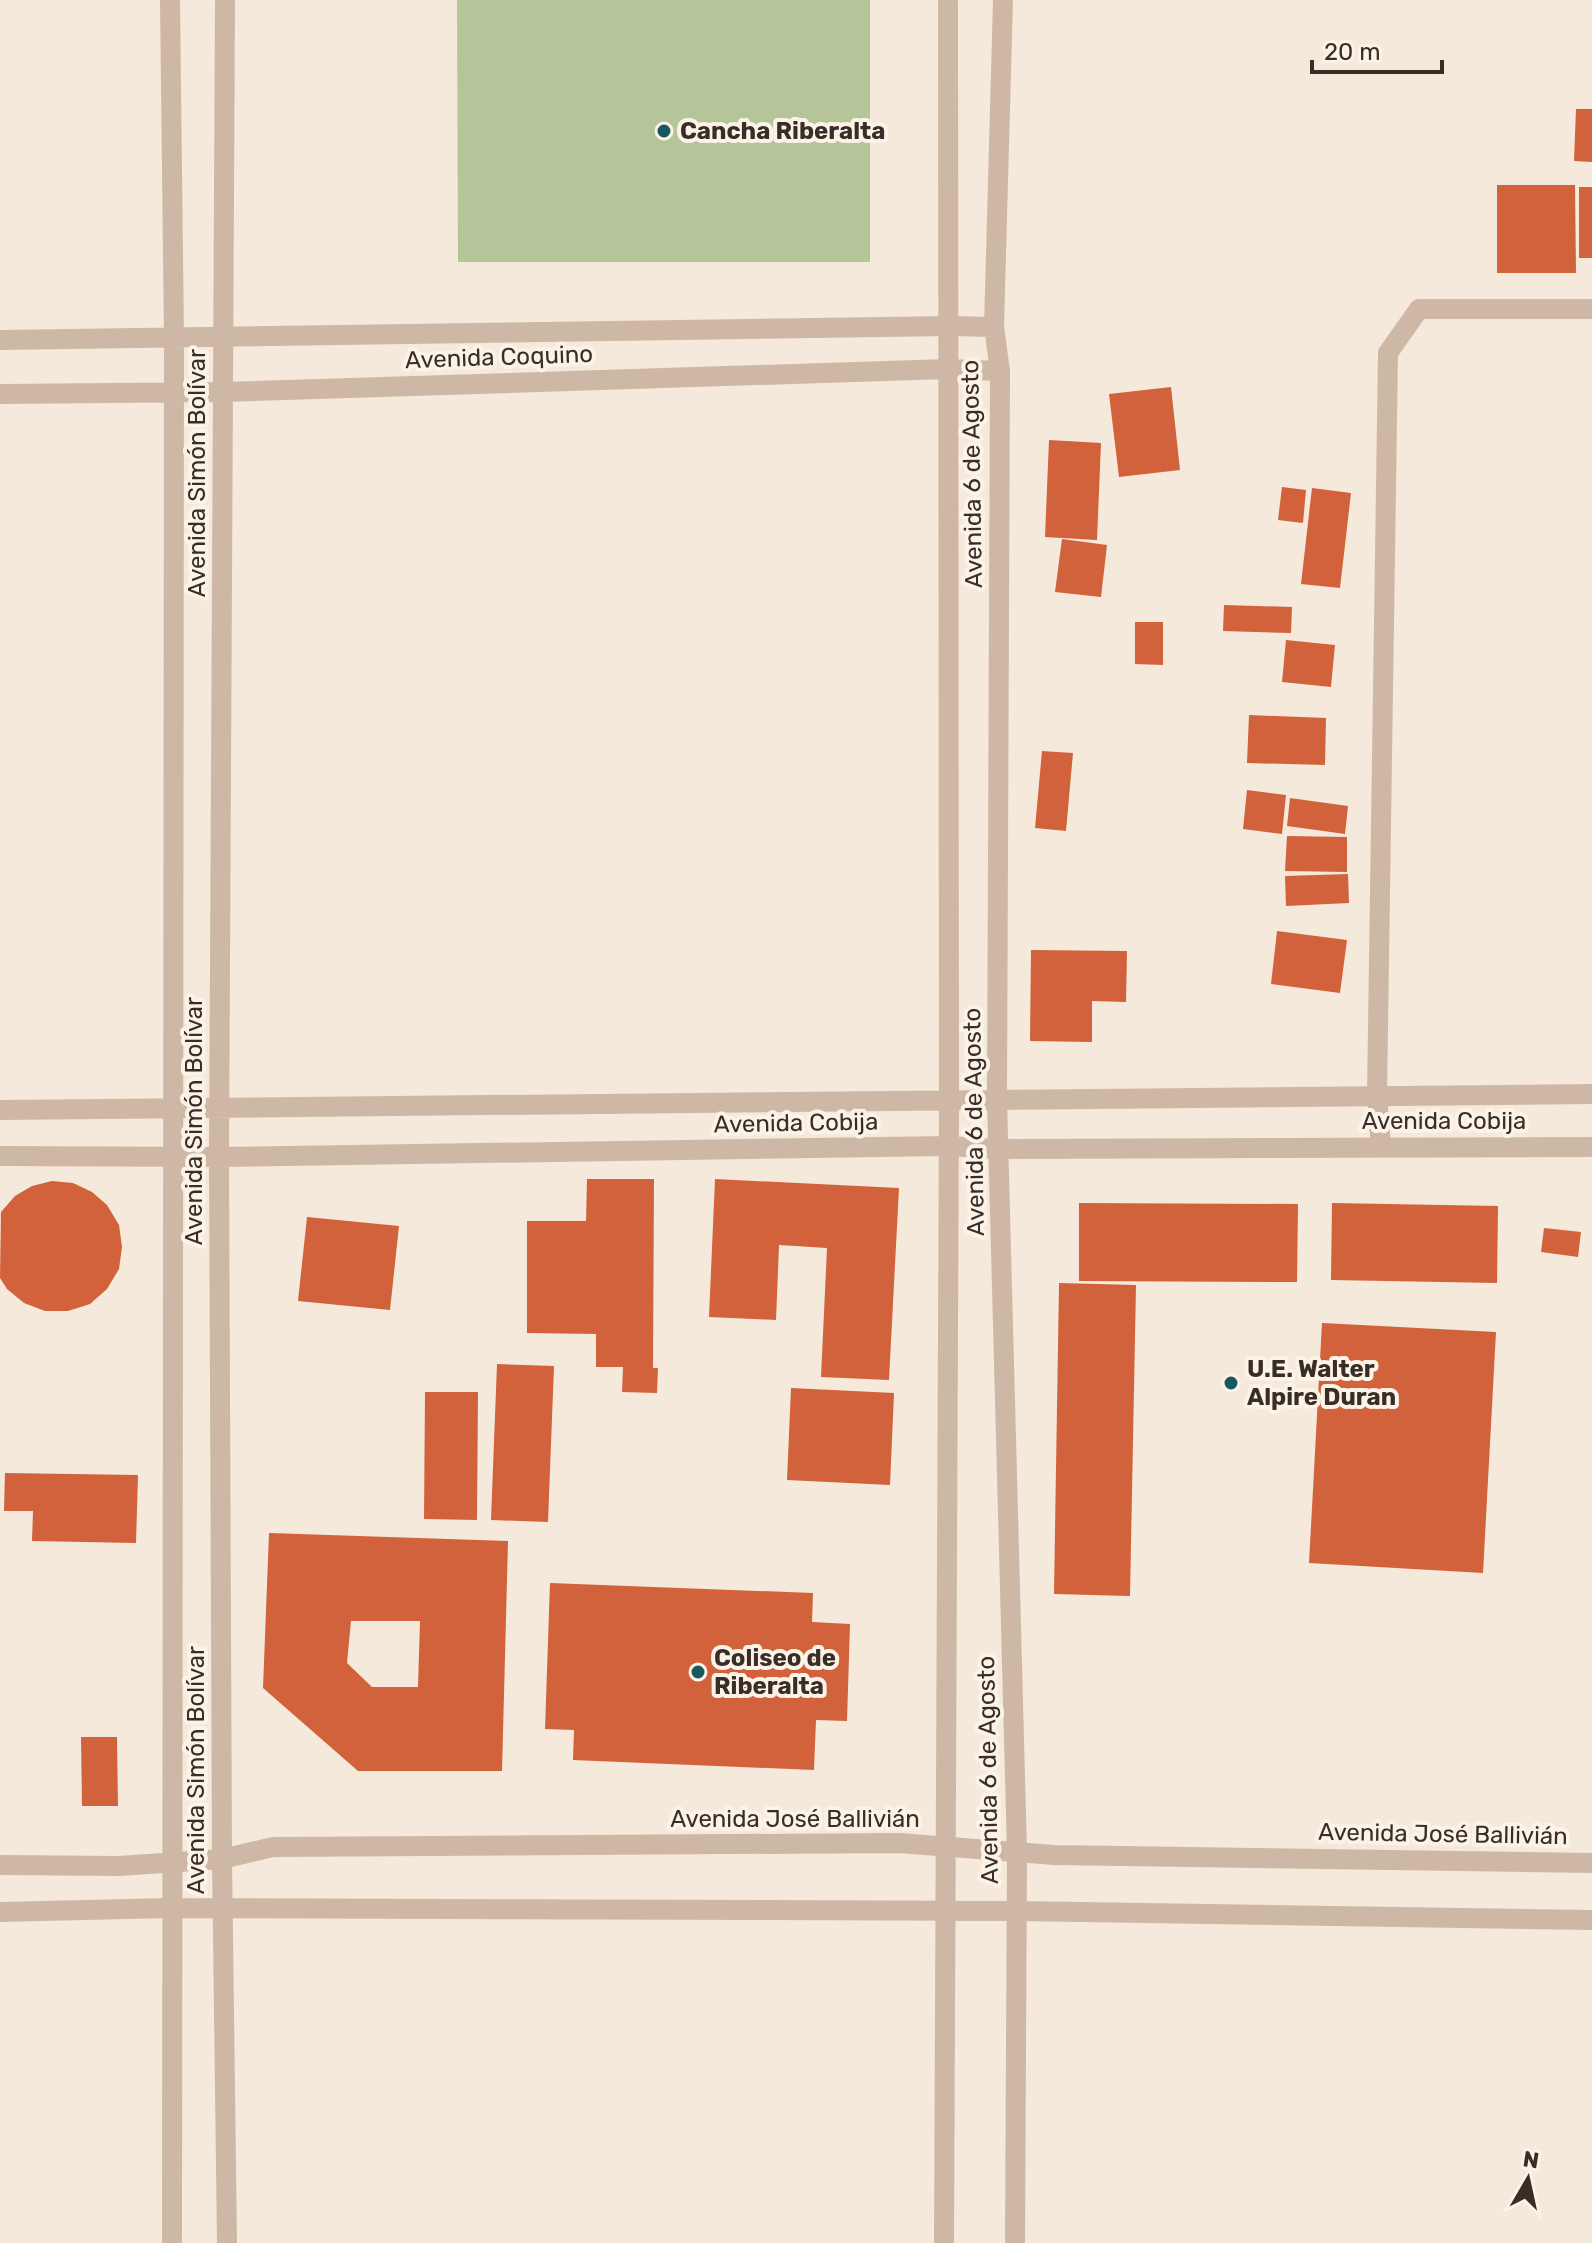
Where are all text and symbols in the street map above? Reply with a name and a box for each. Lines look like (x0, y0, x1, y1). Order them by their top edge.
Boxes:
scale bar (1312, 24, 1442, 74)
text: 20 m (1324, 38, 1381, 66)
place label: Cancha Riberalta (680, 117, 885, 145)
marker: Cancha Riberalta (655, 122, 673, 140)
street label: Avenida Coquino (405, 340, 593, 374)
street label: Avenida Simón Bolívar (183, 349, 211, 597)
street label: Avenida 6 de Agosto (956, 360, 988, 588)
street label: Avenida Simón Bolívar (180, 997, 208, 1245)
street label: Avenida 6 de Agosto (958, 1008, 990, 1236)
street label: Avenida Cobija (1362, 1107, 1526, 1135)
street label: Avenida Cobija (713, 1108, 879, 1138)
place label: U.E. Walter Alpire Duran (1247, 1355, 1396, 1411)
marker: U.E. Walter Alpire Duran (1222, 1374, 1240, 1392)
place label: Coliseo de Riberalta (714, 1644, 836, 1700)
street label: Avenida Simón Bolívar (182, 1646, 210, 1894)
street label: Avenida 6 de Agosto (972, 1656, 1004, 1884)
marker: Coliseo de Riberalta (689, 1663, 707, 1681)
street label: Avenida José Ballivián (670, 1805, 920, 1833)
street label: Avenida José Ballivián (1318, 1818, 1568, 1850)
north arrow (1488, 2139, 1568, 2219)
text: N (1521, 2145, 1541, 2174)

